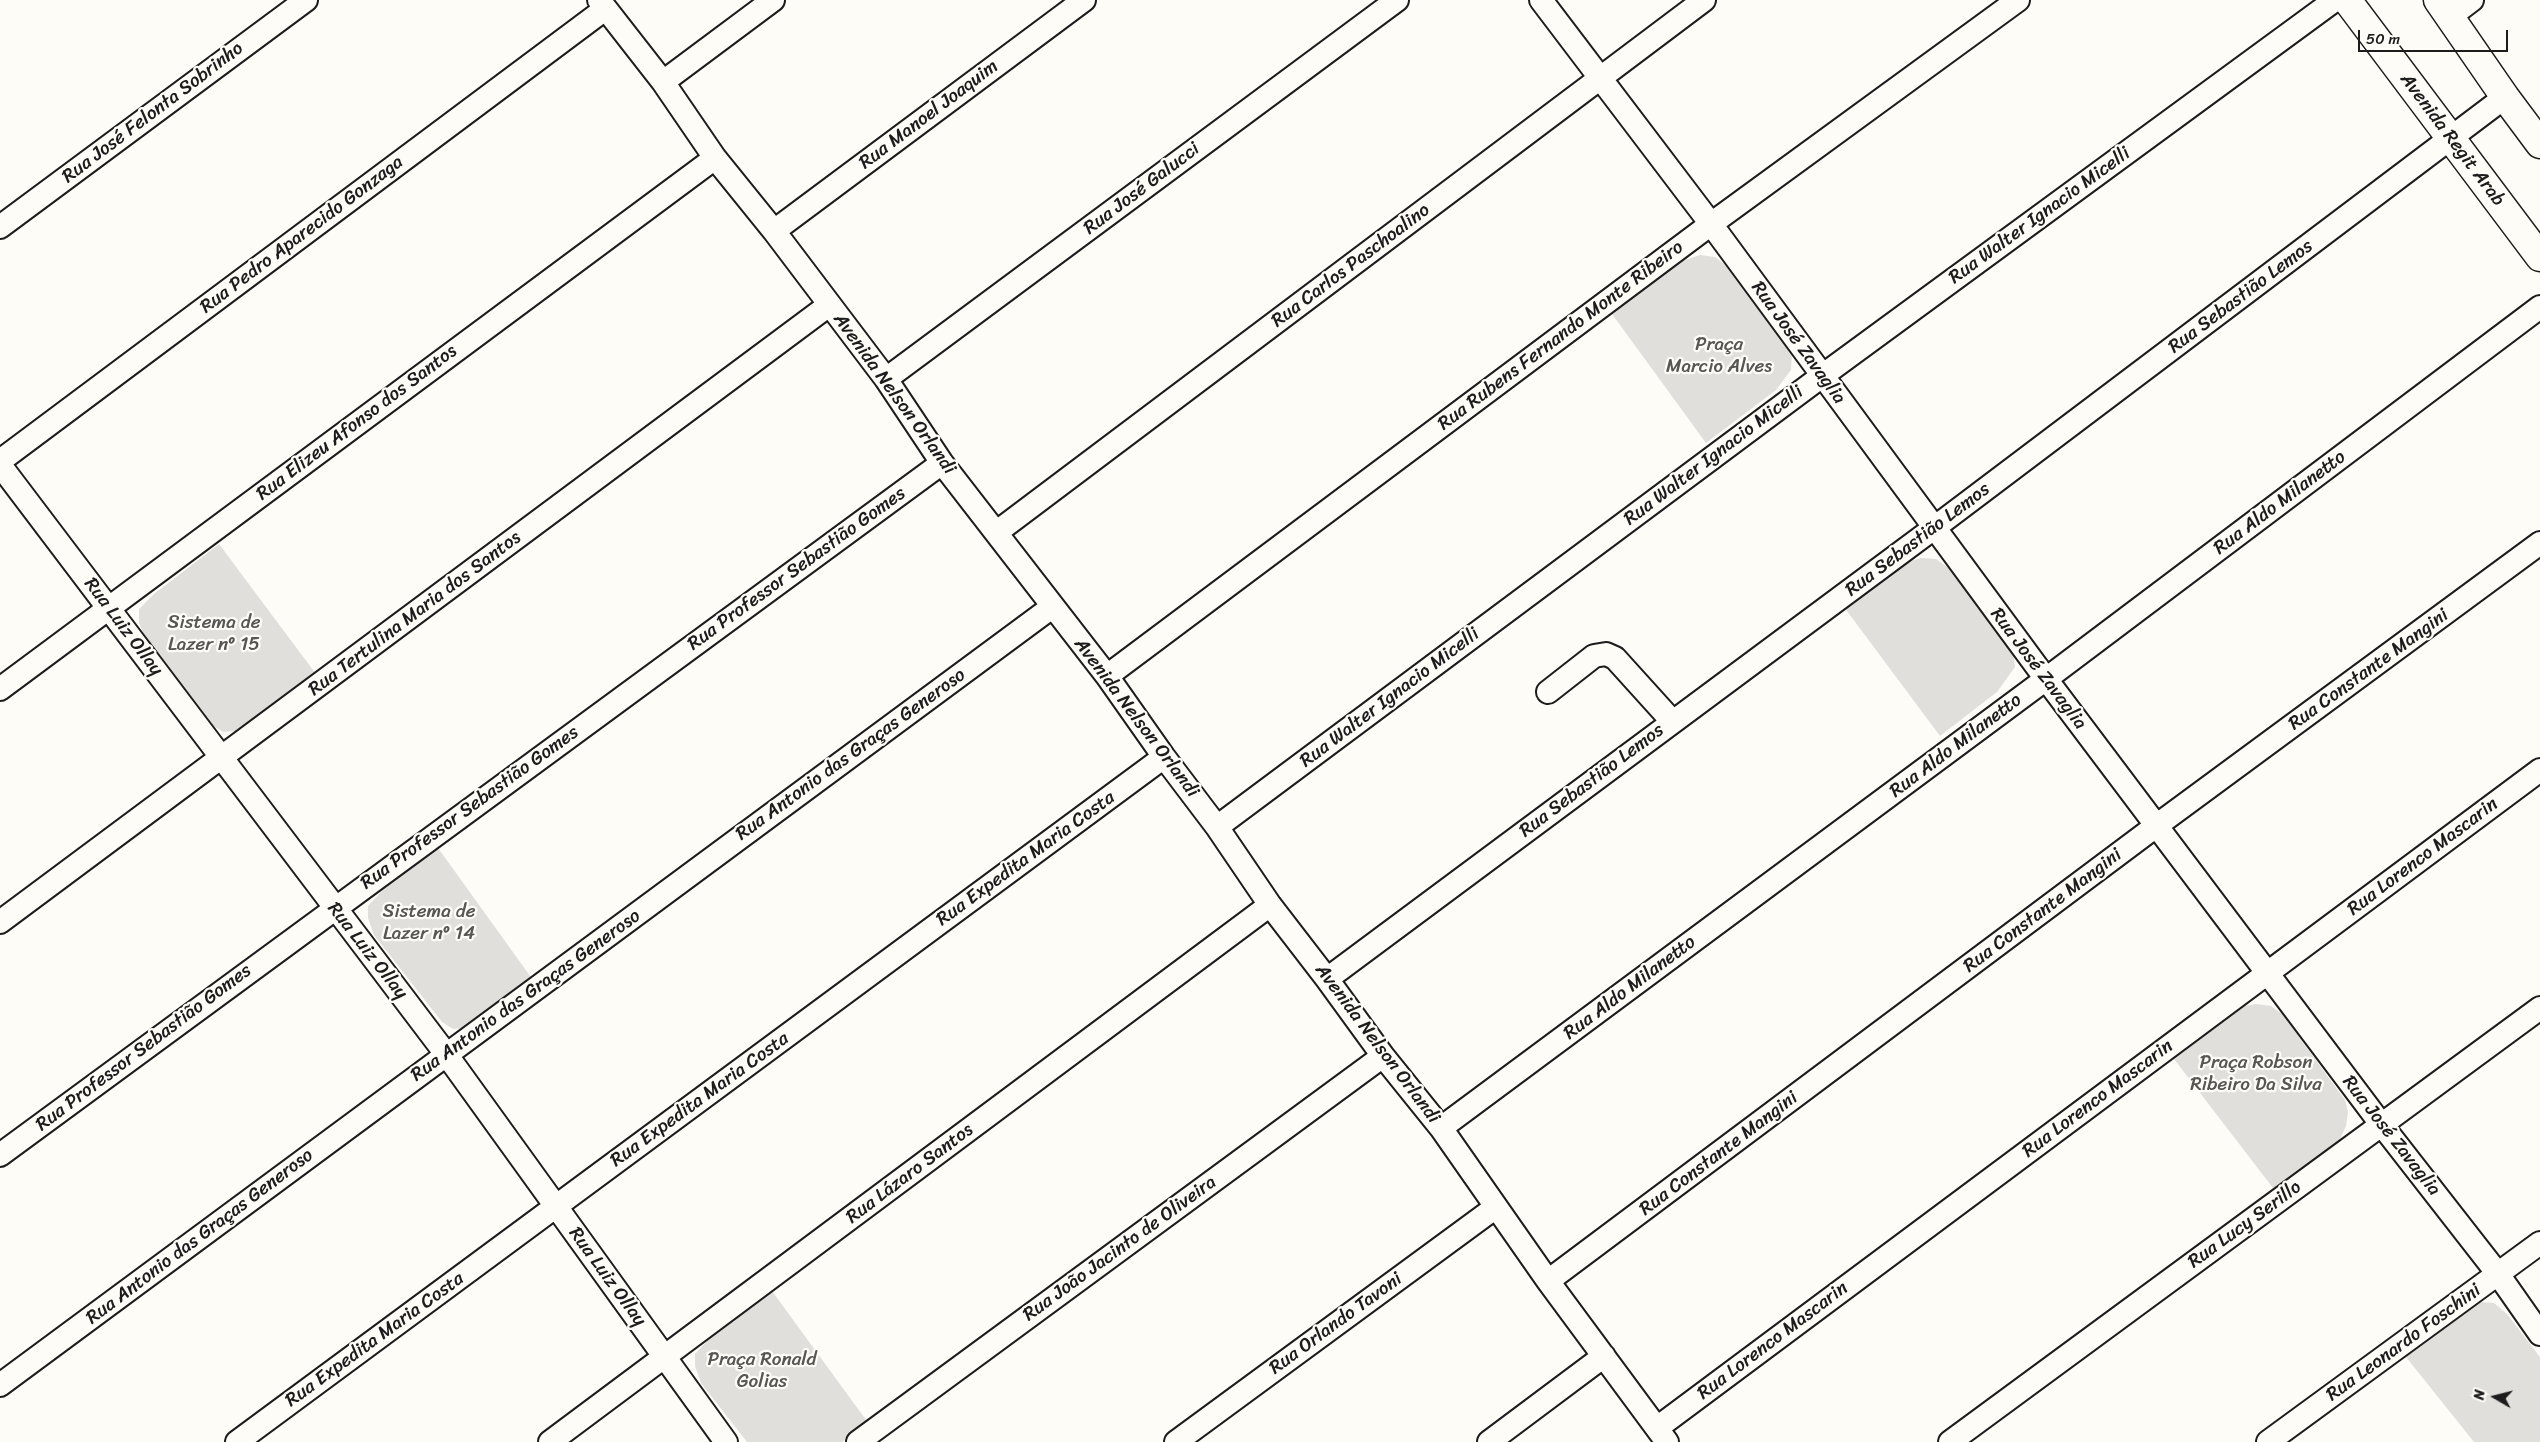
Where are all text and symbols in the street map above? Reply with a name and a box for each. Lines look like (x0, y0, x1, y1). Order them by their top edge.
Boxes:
scale bar (2360, 20, 2510, 52)
text: 50 m (2366, 26, 2400, 52)
street label: Rua José Felonta Sobrinho (58, 38, 248, 188)
street label: Rua Manoel Joaquim (855, 55, 1003, 175)
street label: Avenida Regit Arab (2395, 69, 2509, 211)
street label: Rua José Galucci (1079, 138, 1205, 240)
street label: Rua Walter Ignacio Micelli (1945, 143, 2135, 289)
street label: Rua Pedro Aparecido Gonzaga (196, 151, 408, 319)
street label: Rua Carlos Paschoalino (1267, 199, 1435, 333)
street label: Rua Sebastião Lemos (2164, 235, 2318, 359)
street label: Rua Rubens Fernando Monte Ribeiro (1434, 236, 1688, 436)
street label: Rua José Zavaglia (1746, 277, 1850, 409)
street label: Avenida Nelson Orlandi (828, 309, 960, 479)
park label: Praça Marcio Alves (1666, 334, 1772, 378)
street label: Rua Elizeu Afonso dos Santos (252, 340, 462, 506)
street label: Rua Walter Ignacio Micelli (1620, 381, 1808, 531)
street label: Rua Aldo Milanetto (2210, 446, 2350, 560)
street label: Rua Sebastião Lemos (1841, 478, 1995, 602)
street label: Rua Professor Sebastião Gomes (684, 482, 910, 656)
street label: Rua Tertulina Maria dos Santos (304, 527, 526, 701)
street label: Rua Luiz Ollay (79, 574, 167, 680)
street label: Rua José Zavaglia (1985, 604, 2091, 734)
street label: Rua Constante Mangini (2285, 604, 2453, 736)
park label: Sistema de Lazer nº 15 (168, 612, 260, 656)
street label: Rua Walter Ignacio Micelli (1296, 623, 1484, 773)
street label: Avenida Nelson Orlandi (1069, 634, 1203, 802)
street label: Rua Antonio das Graças Generoso (732, 664, 970, 846)
street label: Rua Aldo Milanetto (1886, 689, 2026, 803)
street label: Rua Sebastião Lemos (1515, 719, 1669, 843)
street label: Rua Professor Sebastião Gomes (357, 721, 583, 895)
street label: Rua Expedita Maria Costa (932, 787, 1120, 931)
street label: Rua Lorenco Mascarin (2343, 793, 2503, 921)
street label: Rua Constante Mangini (1959, 844, 2127, 978)
street label: Rua Luiz Ollay (322, 898, 412, 1004)
park label: Sistema de Lazer nº 14 (383, 901, 475, 945)
street label: Rua Antonio das Graças Generoso (407, 905, 645, 1087)
street label: Rua Aldo Milanetto (1560, 931, 1700, 1045)
street label: Rua Professor Sebastião Gomes (32, 959, 256, 1137)
street label: Avenida Nelson Orlandi (1310, 960, 1444, 1128)
street label: Rua Expedita Maria Costa (606, 1028, 794, 1172)
street label: Rua Lorenco Mascarin (2018, 1035, 2178, 1163)
park label: Praça Robson Ribeiro Da Silva (2190, 1052, 2322, 1096)
street label: Rua José Zavaglia (2337, 1071, 2445, 1201)
street label: Rua Constante Mangini (1635, 1087, 1803, 1221)
street label: Rua Lázaro Santos (842, 1119, 978, 1229)
street label: Rua Antonio das Graças Generoso (82, 1144, 318, 1330)
street label: Rua João Jacinto de Oliveira (1019, 1171, 1221, 1327)
street label: Rua Lucy Serillo (2184, 1176, 2306, 1274)
street label: Rua Luiz Ollay (563, 1223, 651, 1331)
street label: Rua Expedita Maria Costa (281, 1268, 469, 1412)
street label: Rua Orlando Tavoni (1265, 1268, 1407, 1380)
street label: Rua Lorenco Mascarin (1693, 1277, 1853, 1405)
street label: Rua Leonardo Foschini (2322, 1279, 2486, 1407)
park label: Praça Ronald Golias (707, 1349, 817, 1393)
north arrow (2470, 1372, 2520, 1422)
text: N (2467, 1388, 2493, 1401)

